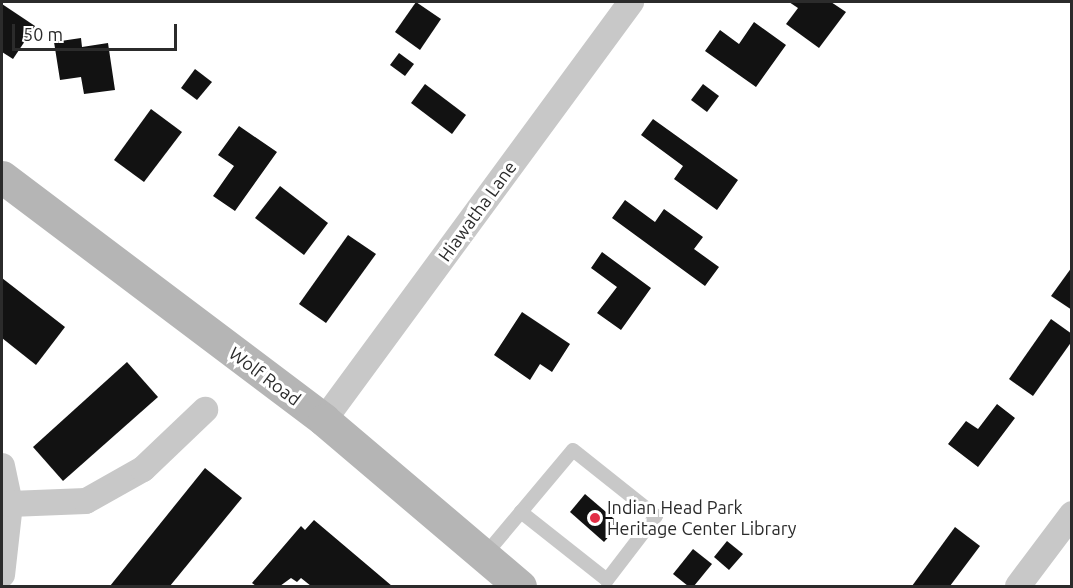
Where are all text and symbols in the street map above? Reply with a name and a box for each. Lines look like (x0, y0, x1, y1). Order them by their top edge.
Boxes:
scale bar (15, 12, 180, 50)
text: 50 m (23, 24, 63, 44)
street label: Hiawatha Lane (433, 157, 521, 265)
street label: Wolf Road (225, 342, 305, 410)
place label: Indian Head Park Heritage Center Library (607, 497, 797, 540)
marker: Indian Head Park Heritage Center Library (588, 511, 602, 525)

